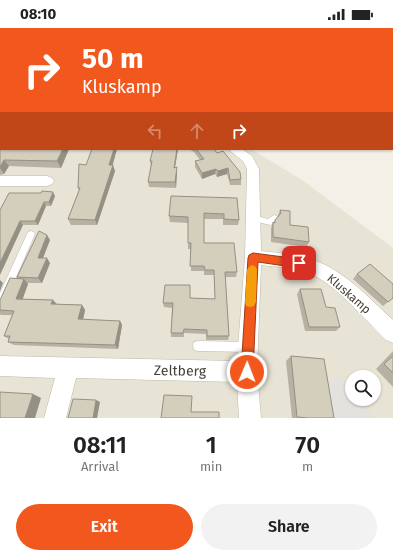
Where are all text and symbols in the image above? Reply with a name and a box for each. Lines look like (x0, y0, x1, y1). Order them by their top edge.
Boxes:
text: 08:10 (20, 5, 56, 23)
text: 50 m (82, 42, 144, 75)
icon: right (16, 44, 68, 96)
text: Kluskamp (82, 76, 162, 98)
icon: left (144, 120, 166, 142)
icon: ahead (186, 120, 208, 142)
icon: right (228, 120, 250, 142)
pin (282, 246, 316, 280)
icon: arrive (288, 252, 310, 274)
street label: Kluskamp (324, 271, 374, 317)
position arrow (226, 351, 268, 393)
street label: Zeltberg (154, 362, 207, 380)
map controls (345, 370, 381, 406)
button: search (345, 370, 381, 406)
text: 08:11 (73, 431, 127, 459)
text: 1 (206, 431, 217, 459)
text: 70 (295, 431, 320, 459)
text: Arrival (81, 459, 119, 474)
text: min (200, 459, 222, 474)
text: m (302, 459, 313, 474)
button: Exit (16, 504, 193, 550)
button: Share (201, 504, 377, 550)

